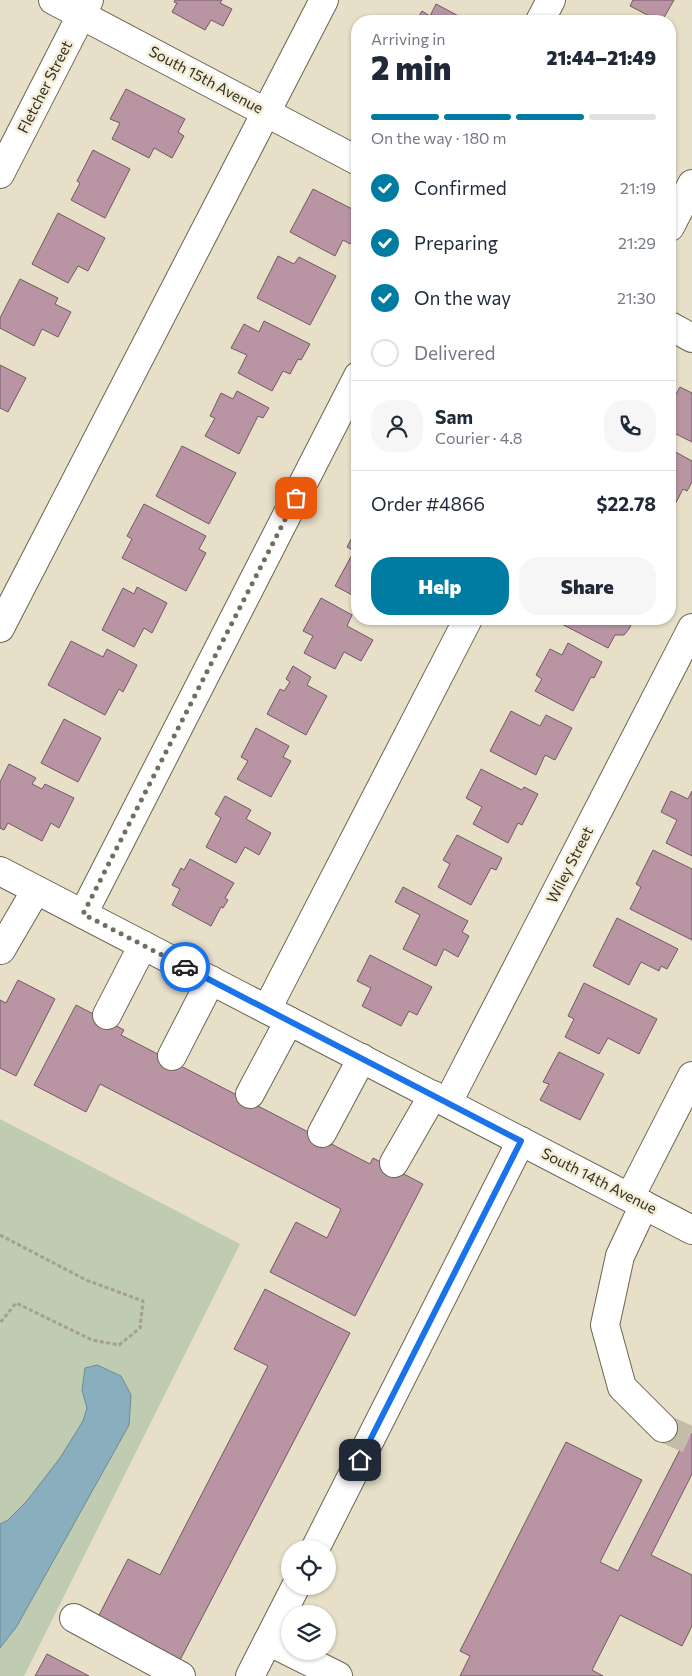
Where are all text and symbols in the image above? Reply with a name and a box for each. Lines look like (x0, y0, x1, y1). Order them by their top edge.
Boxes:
text: Arriving in (371, 29, 445, 48)
street label: Fletcher Street (13, 37, 75, 136)
street label: South 15th Avenue (146, 41, 267, 117)
text: 21:44–21:49 (547, 46, 656, 69)
text: 2 min (371, 47, 451, 87)
text: On the way · 180 m (371, 128, 507, 147)
icon: check (371, 174, 399, 202)
text: Confirmed (414, 176, 507, 199)
text: 21:19 (620, 178, 656, 197)
icon: check (371, 229, 399, 257)
text: Preparing (414, 231, 498, 254)
text: 21:29 (618, 233, 656, 252)
icon: check (371, 284, 399, 312)
text: On the way (414, 286, 511, 309)
text: 21:30 (617, 288, 656, 307)
text: Delivered (414, 341, 495, 364)
button: person (371, 400, 423, 452)
button: phone (604, 400, 656, 452)
text: Sam (435, 405, 473, 428)
text: Courier · 4.8 (435, 428, 522, 447)
pin (275, 477, 317, 519)
icon: bag (282, 484, 310, 512)
text: Order #4866 (371, 492, 485, 515)
text: $22.78 (597, 492, 656, 515)
button: Help (371, 557, 509, 615)
button: Share (519, 557, 656, 615)
street label: Wiley Street (542, 823, 596, 906)
courier (160, 942, 210, 992)
icon: car (171, 953, 199, 981)
street label: South 14th Avenue (539, 1143, 660, 1217)
pin (339, 1439, 381, 1481)
icon: home (346, 1446, 374, 1474)
map controls (281, 1540, 336, 1660)
button: locate (281, 1540, 336, 1595)
button: layers (281, 1605, 336, 1660)

